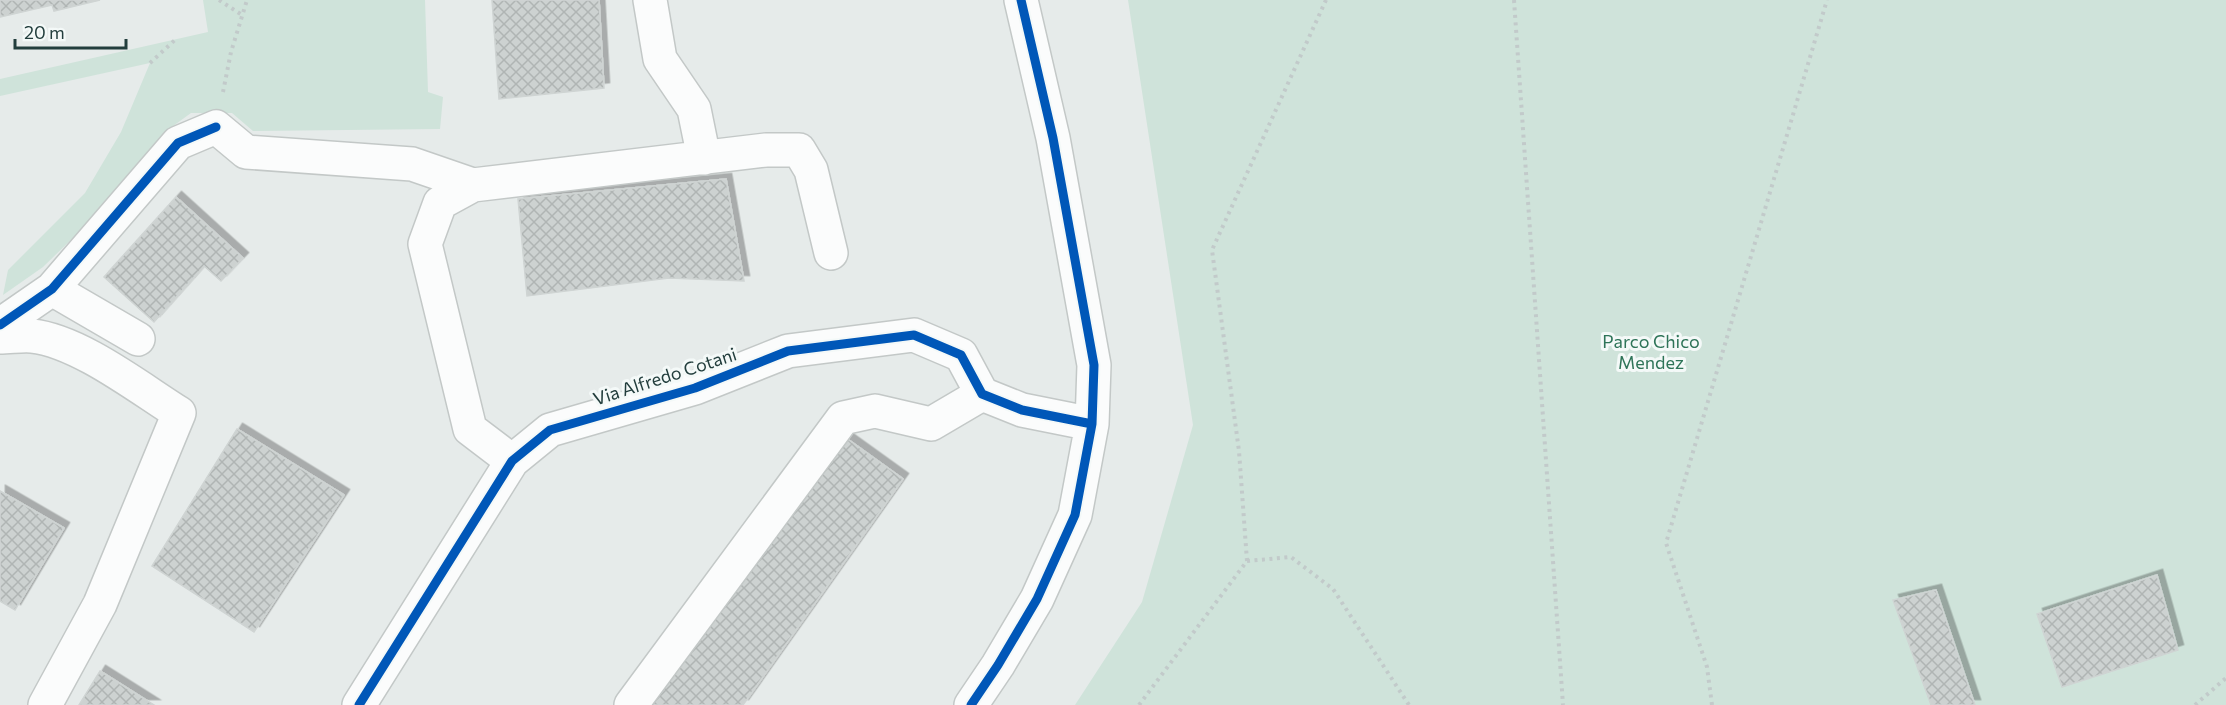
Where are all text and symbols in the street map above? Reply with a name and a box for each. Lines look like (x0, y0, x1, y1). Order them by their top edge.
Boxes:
scale bar (15, 12, 126, 50)
text: 20 m (24, 21, 65, 43)
park label: Parco Chico Mendez (1602, 330, 1700, 373)
street label: Via Alfredo Cotani (590, 342, 739, 410)

